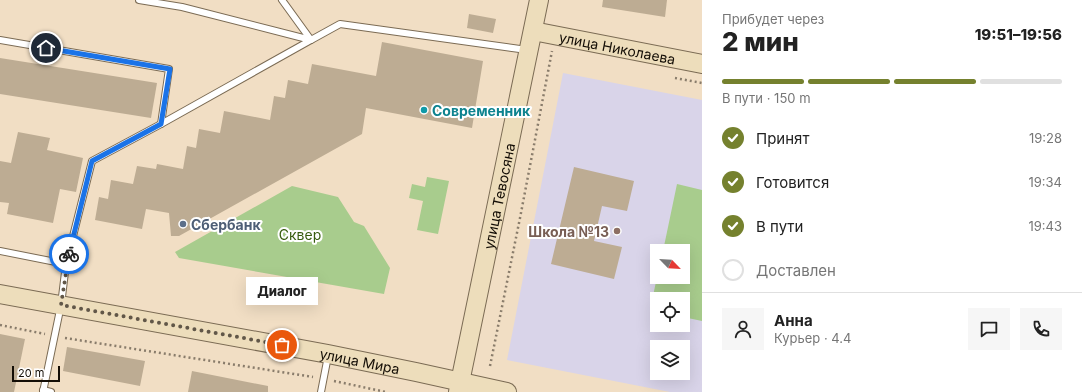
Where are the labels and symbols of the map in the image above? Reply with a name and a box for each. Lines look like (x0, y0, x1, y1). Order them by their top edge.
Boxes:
street label: улица Николаева (558, 28, 677, 67)
pin (29, 31, 63, 65)
place label: Современник (432, 102, 531, 119)
marker: Современник (419, 105, 429, 115)
street label: улица Тевосяна (479, 141, 518, 251)
place label: Сбербанк (191, 216, 261, 233)
marker: Сбербанк (178, 219, 188, 229)
place label: Школа №13 (528, 223, 609, 240)
park label: Сквер (279, 226, 321, 243)
marker: Школа №13 (612, 226, 622, 236)
courier (49, 234, 89, 274)
north arrow (650, 244, 690, 284)
callout: Диалог (246, 277, 318, 305)
pin (265, 328, 299, 362)
street label: улица Мира (319, 344, 401, 377)
scale bar (12, 364, 60, 383)

